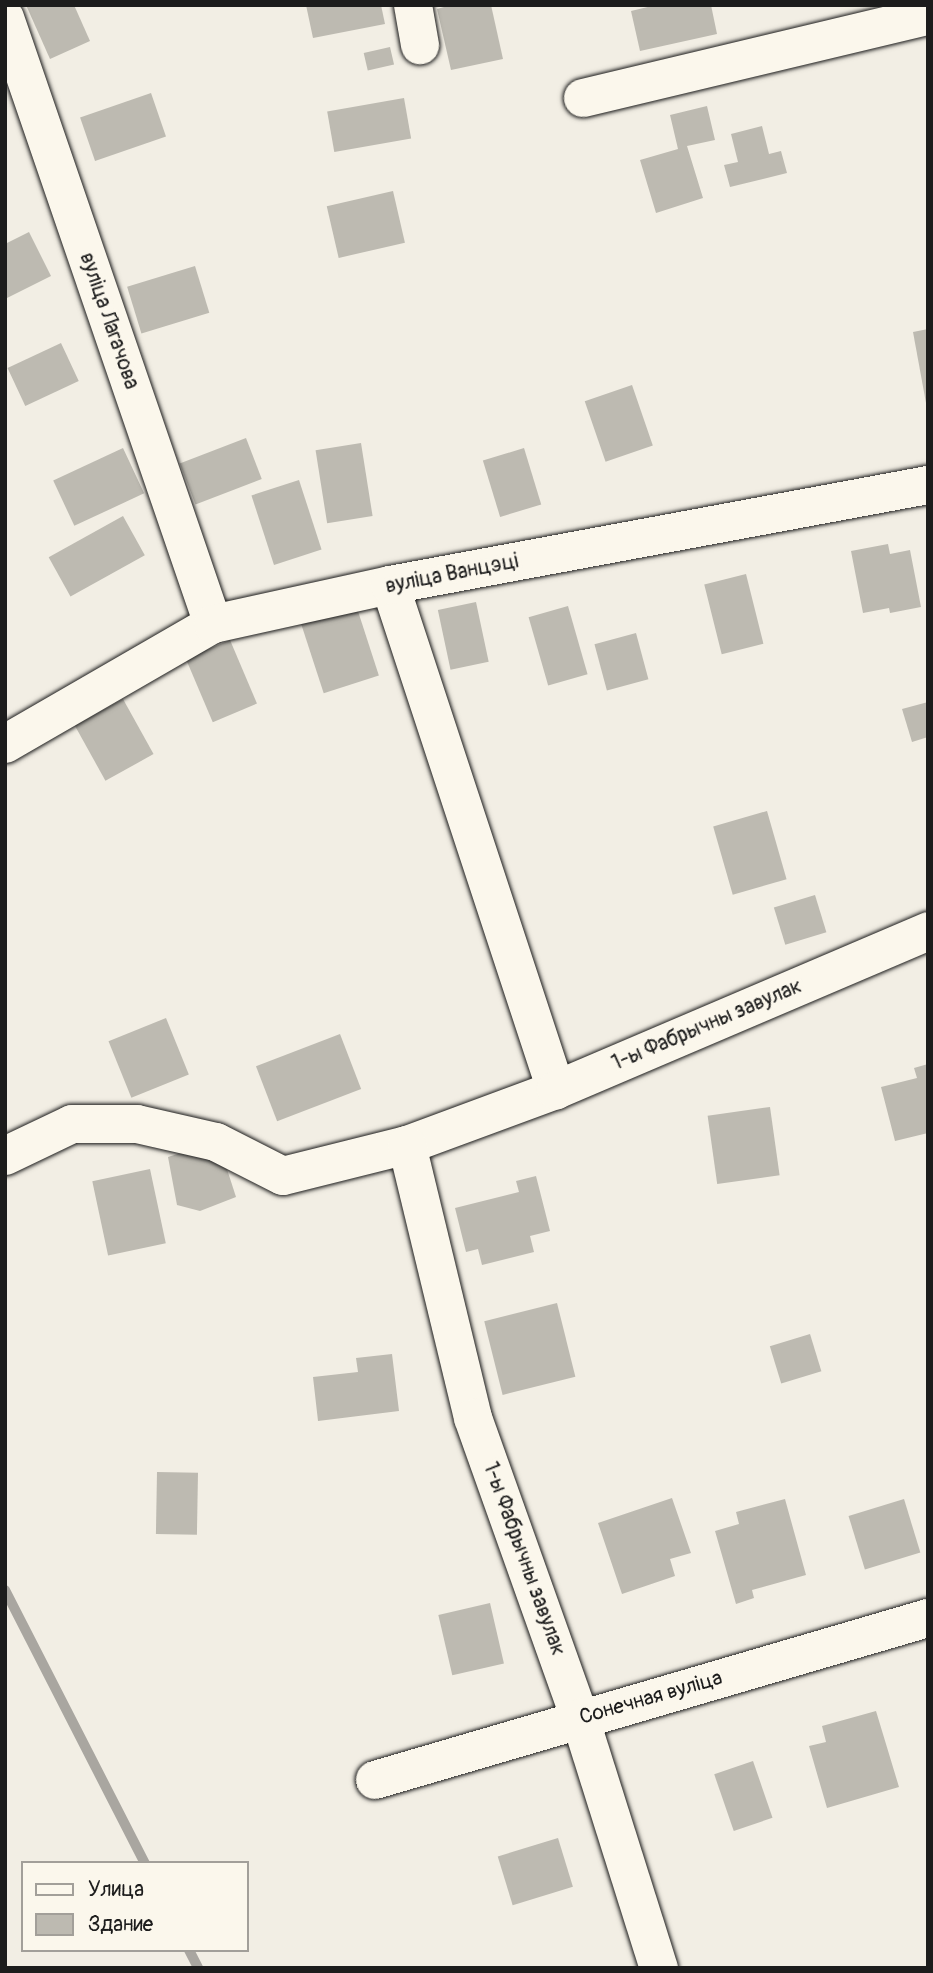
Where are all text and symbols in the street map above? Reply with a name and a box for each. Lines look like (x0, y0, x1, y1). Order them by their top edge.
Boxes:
street label: вуліца Лагачова (74, 249, 144, 393)
street label: вуліца Ванцэці (383, 549, 521, 599)
street label: 1-ы Фабрычны завулак (608, 974, 806, 1076)
street label: 1-ы Фабрычны завулак (477, 1459, 571, 1659)
street label: Сонечная вуліца (577, 1666, 725, 1730)
legend (21, 1861, 248, 1952)
text: Улица (88, 1876, 144, 1903)
text: Здание (88, 1911, 153, 1938)

